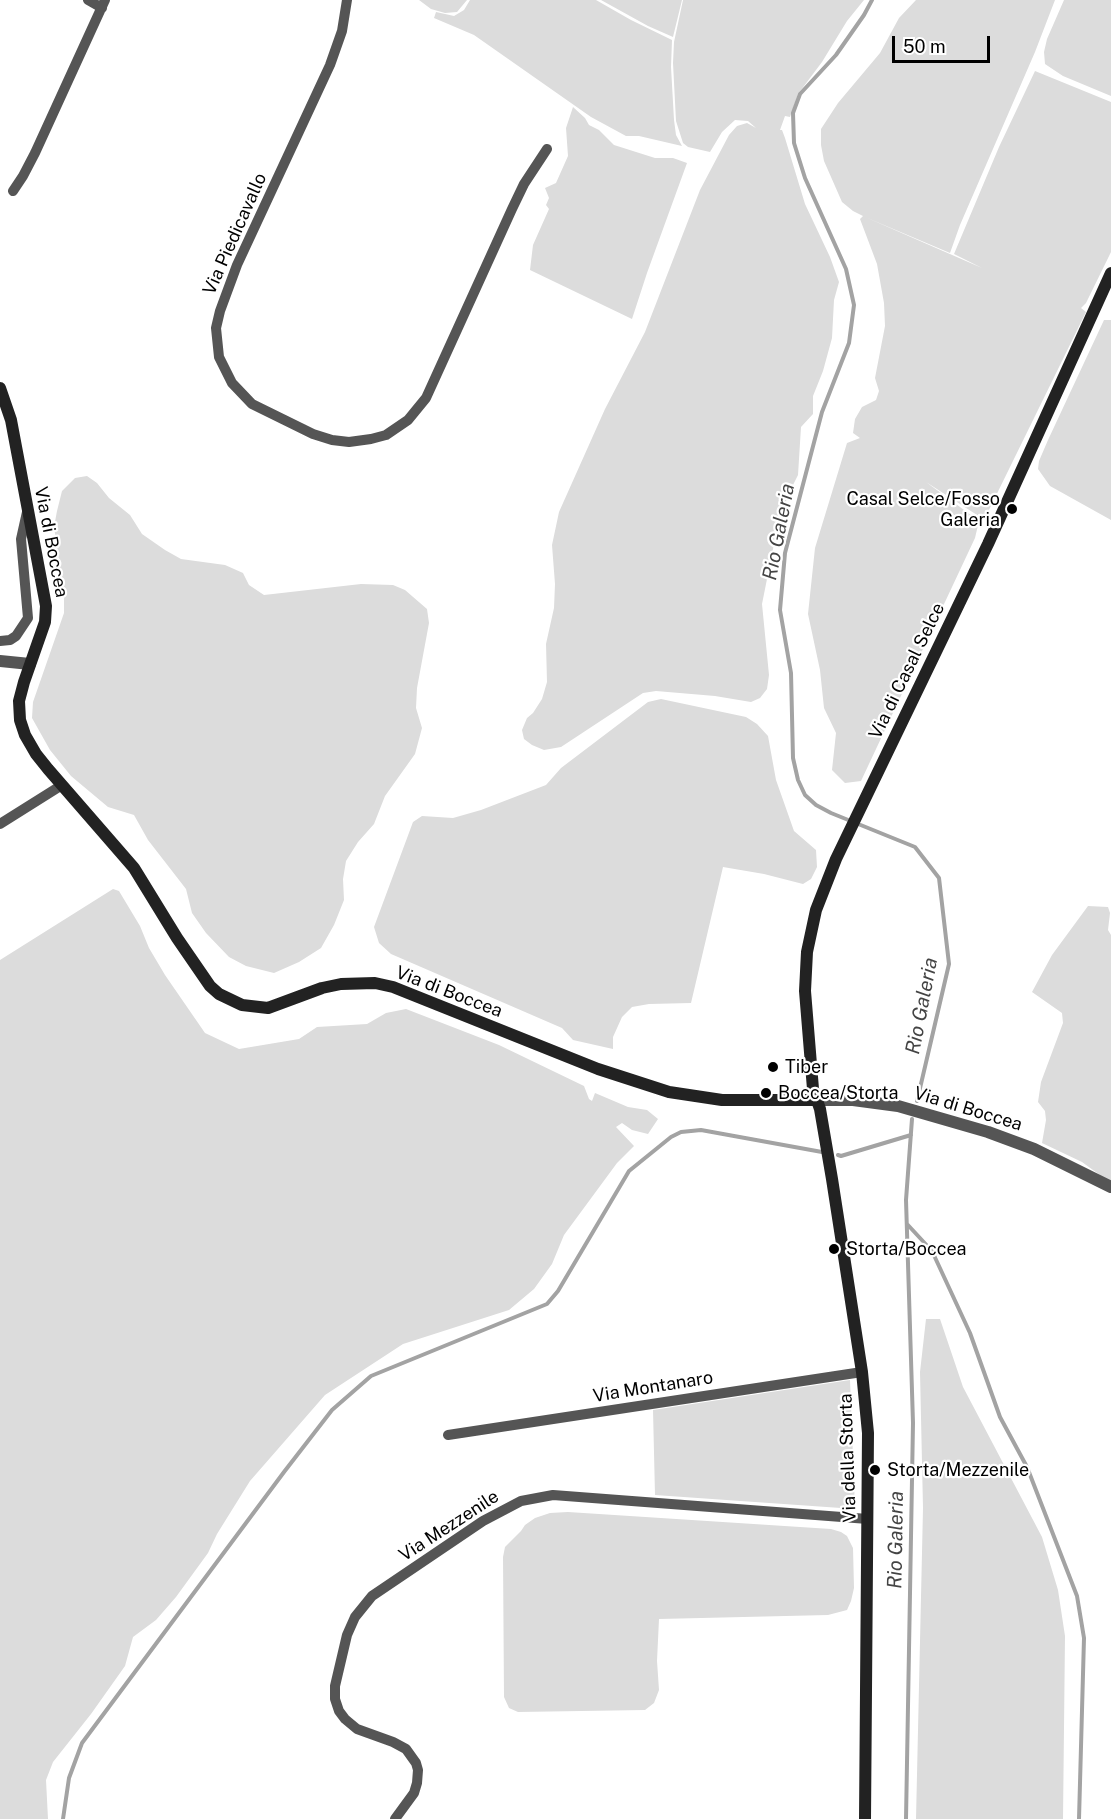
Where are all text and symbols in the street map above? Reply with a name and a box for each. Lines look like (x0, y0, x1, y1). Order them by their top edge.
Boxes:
scale bar (895, 24, 992, 62)
text: 50 m (903, 36, 946, 57)
street label: Via Piedicavallo (199, 170, 271, 298)
water label: Rio Galeria (758, 482, 800, 582)
street label: Via di Boccea (30, 485, 72, 599)
place label: Casal Selce/Fosso Galeria (847, 488, 1000, 530)
marker: Casal Selce/Fosso Galeria (1005, 502, 1019, 516)
street label: Via di Casal Selce (865, 599, 949, 743)
water label: Rio Galeria (901, 956, 943, 1056)
street label: Via di Boccea (393, 962, 505, 1022)
place label: Tiber (785, 1056, 828, 1078)
marker: Tiber (766, 1060, 780, 1074)
place label: Boccea/Storta (778, 1082, 898, 1104)
street label: Via di Boccea (911, 1082, 1025, 1136)
marker: Boccea/Storta (759, 1086, 773, 1100)
place label: Storta/Boccea (846, 1238, 966, 1260)
marker: Storta/Boccea (827, 1242, 841, 1256)
street label: Via Montanaro (591, 1367, 715, 1407)
street label: Via della Storta (835, 1393, 861, 1523)
place label: Storta/Mezzenile (887, 1459, 1029, 1481)
marker: Storta/Mezzenile (868, 1463, 882, 1477)
street label: Via Mezzenile (395, 1486, 503, 1566)
water label: Rio Galeria (883, 1491, 909, 1589)

